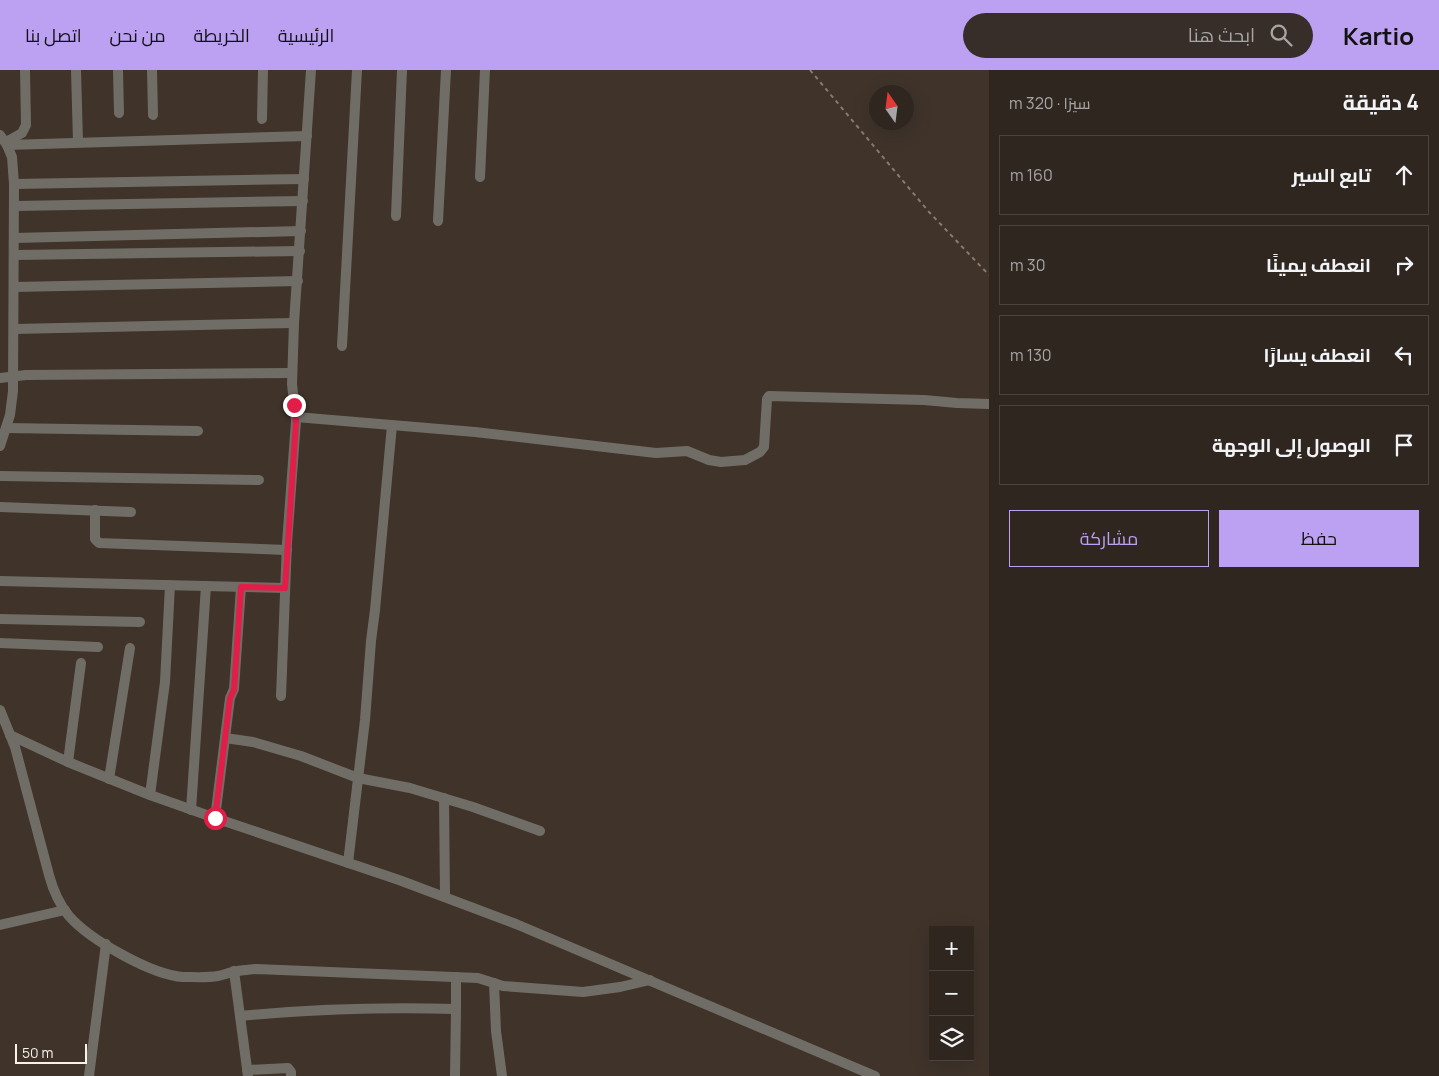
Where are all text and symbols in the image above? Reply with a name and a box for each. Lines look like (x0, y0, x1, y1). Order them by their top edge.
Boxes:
search box (963, 13, 1313, 58)
text: Kartio (1343, 19, 1414, 52)
icon: search (1267, 21, 1295, 49)
text: ابحث هنا (1188, 22, 1255, 48)
text: اتصل بنا (25, 23, 82, 47)
text: من نحن (110, 23, 166, 47)
text: الخريطة (194, 23, 250, 47)
text: الرئيسية (278, 23, 334, 47)
north arrow (869, 85, 914, 130)
text: 4 دقيقة (1343, 88, 1419, 116)
text: سيرًا · 320 m (1009, 92, 1091, 114)
icon: ahead (1390, 161, 1418, 189)
text: تابع السير (1292, 162, 1371, 188)
text: 160 m (1010, 164, 1053, 186)
icon: right (1390, 251, 1418, 279)
text: انعطف يمينًا (1266, 252, 1371, 278)
text: 30 m (1010, 254, 1045, 276)
icon: left (1390, 341, 1418, 369)
text: انعطف يسارًا (1264, 342, 1371, 368)
text: 130 m (1010, 344, 1052, 366)
route end (283, 394, 306, 417)
icon: arrive (1390, 431, 1418, 459)
text: الوصول إلى الوجهة (1212, 432, 1371, 458)
button: مشاركة (1009, 510, 1209, 567)
button: حفظ (1219, 510, 1419, 567)
route start (204, 807, 227, 830)
map controls (929, 926, 974, 1061)
button: + (929, 926, 974, 971)
button: − (929, 971, 974, 1016)
button: layers (929, 1016, 974, 1061)
scale bar (15, 1041, 88, 1064)
text: 50 m (22, 1043, 53, 1062)

